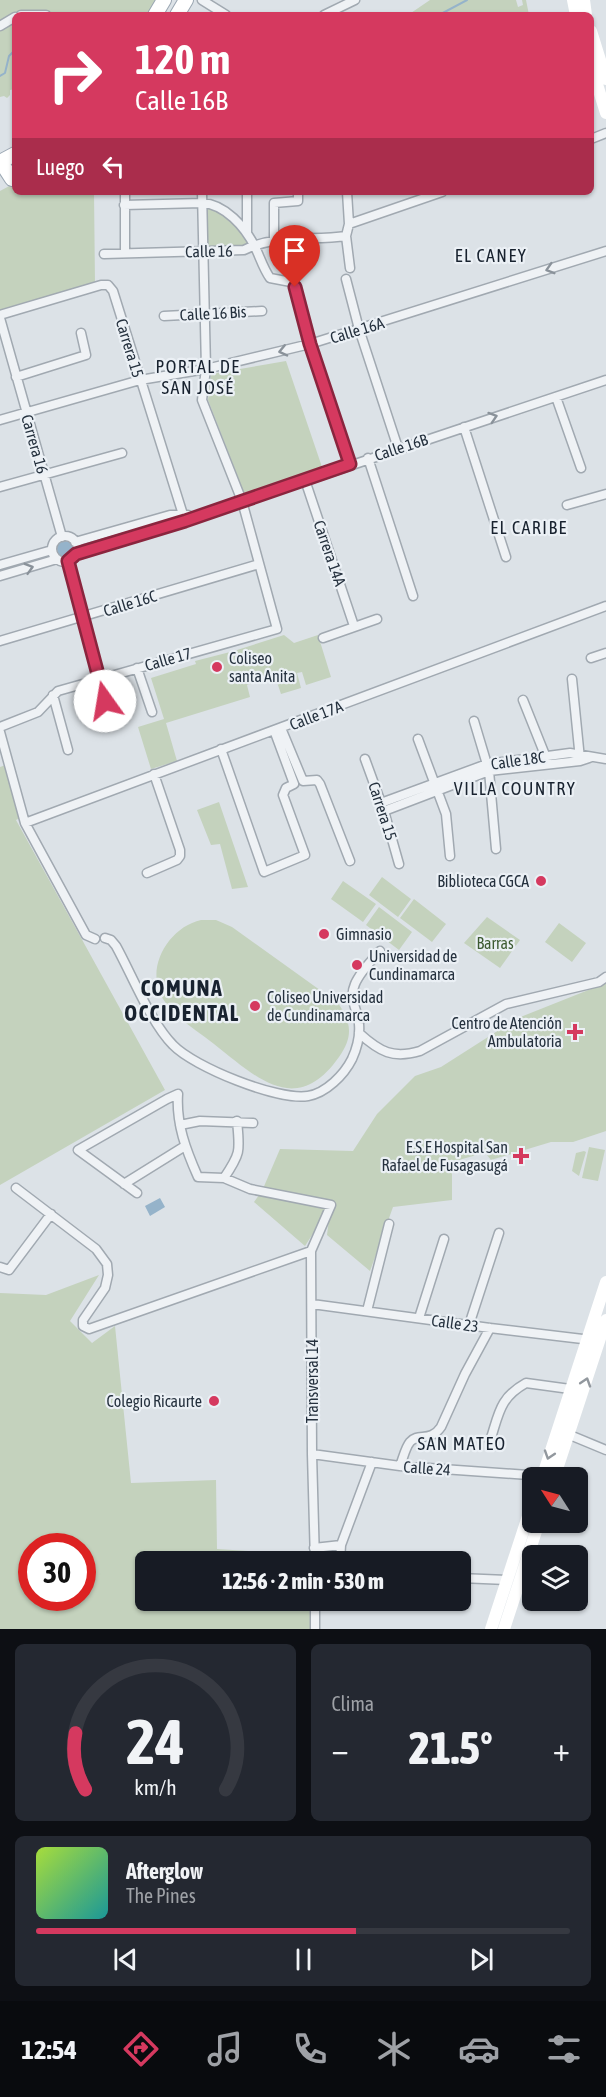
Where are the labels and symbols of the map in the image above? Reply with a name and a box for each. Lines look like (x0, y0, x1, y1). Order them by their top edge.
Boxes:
pin (269, 225, 320, 287)
street label: Calle 16 (185, 242, 233, 260)
district label: EL CANEY (455, 245, 527, 266)
one-way arrow (545, 262, 556, 274)
street label: Calle 16 Bis (179, 302, 247, 324)
street label: Calle 16A (328, 313, 386, 347)
street label: Carrera 15 (113, 316, 147, 380)
one-way arrow (279, 343, 289, 356)
district label: PORTAL DE SAN JOSÉ (155, 356, 241, 398)
street label: Carrera 16 (18, 412, 52, 476)
one-way arrow (487, 412, 498, 425)
street label: Calle 16B (372, 430, 430, 464)
district label: EL CARIBE (490, 517, 568, 538)
street label: Carrera 14A (310, 518, 350, 588)
one-way arrow (24, 562, 34, 575)
street label: Calle 16C (101, 586, 159, 620)
street label: Calle 17 (143, 644, 193, 674)
place label: Coliseo santa Anita (229, 649, 295, 685)
marker: Coliseo santa Anita (210, 660, 224, 674)
position arrow (73, 669, 137, 733)
street label: Calle 17A (287, 697, 345, 733)
street label: Calle 18C (490, 747, 546, 773)
district label: VILLA COUNTRY (454, 778, 576, 799)
street label: Carrera 15 (365, 779, 401, 843)
place label: Biblioteca CGCA (437, 872, 529, 890)
marker: Biblioteca CGCA (534, 874, 548, 888)
place label: Gimnasio (336, 925, 392, 943)
marker: Gimnasio (317, 927, 331, 941)
park label: Barras (476, 934, 514, 952)
place label: Universidad de Cundinamarca (369, 947, 457, 983)
marker: Universidad de Cundinamarca (350, 958, 364, 972)
district label: COMUNA OCCIDENTAL (124, 975, 240, 1026)
place label: Coliseo Universidad de Cundinamarca (267, 988, 383, 1024)
marker: Coliseo Universidad de Cundinamarca (248, 999, 262, 1013)
place label: Centro de Atención Ambulatoria (452, 1014, 562, 1050)
marker: Centro de Atención Ambulatoria (566, 1023, 584, 1041)
place label: E.S.E Hospital San Rafael de Fusagasugá (381, 1138, 508, 1175)
marker: E.S.E Hospital San Rafael de Fusagasugá (512, 1147, 530, 1165)
street label: Calle 23 (430, 1311, 480, 1335)
street label: Transversal 14 (303, 1339, 321, 1423)
one-way arrow (578, 1377, 591, 1388)
place label: Colegio Ricaurte (107, 1392, 202, 1411)
marker: Colegio Ricaurte (207, 1394, 221, 1408)
district label: SAN MATEO (417, 1433, 507, 1454)
one-way arrow (544, 1449, 556, 1460)
street label: Calle 24 (403, 1457, 451, 1479)
north arrow (522, 1467, 588, 1533)
speed limit sign: 30 (18, 1533, 96, 1611)

